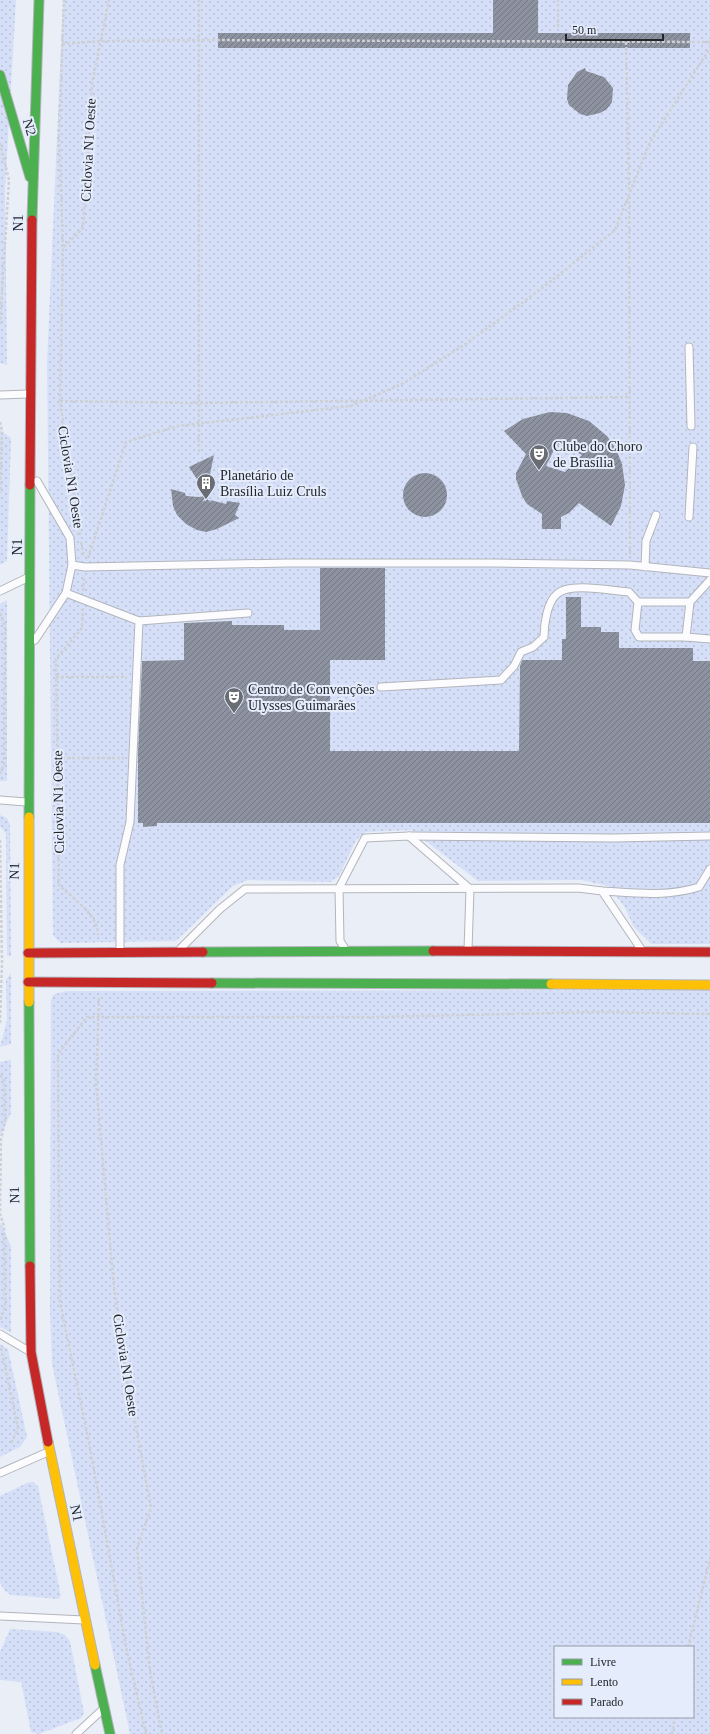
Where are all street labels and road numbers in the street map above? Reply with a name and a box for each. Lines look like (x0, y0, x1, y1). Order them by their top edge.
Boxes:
street label: Ciclovia N1 Oeste (78, 98, 99, 202)
street label: N2 (20, 117, 39, 137)
street label: N1 (11, 214, 26, 232)
street label: Ciclovia N1 Oeste (55, 425, 86, 529)
street label: N1 (10, 538, 25, 556)
street label: Ciclovia N1 Oeste (50, 750, 67, 854)
street label: N1 (7, 862, 22, 880)
street label: N1 (7, 1186, 22, 1204)
street label: Ciclovia N1 Oeste (110, 1313, 141, 1417)
street label: N1 (67, 1503, 86, 1523)

